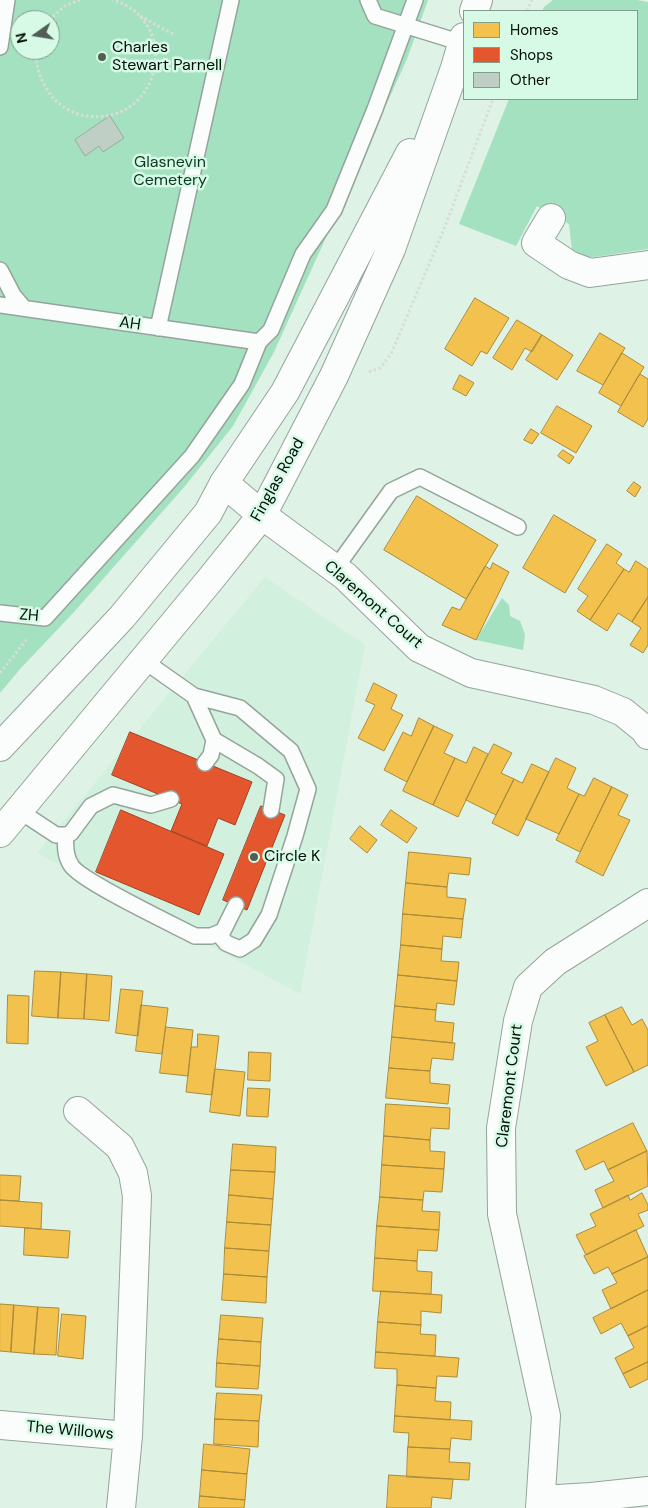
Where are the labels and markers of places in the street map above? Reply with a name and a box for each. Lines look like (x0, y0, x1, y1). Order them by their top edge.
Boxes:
place label: Charles Stewart Parnell (112, 38, 222, 76)
marker: Charles Stewart Parnell (96, 51, 108, 63)
place label: Circle K (264, 847, 320, 867)
marker: Circle K (248, 851, 260, 863)

